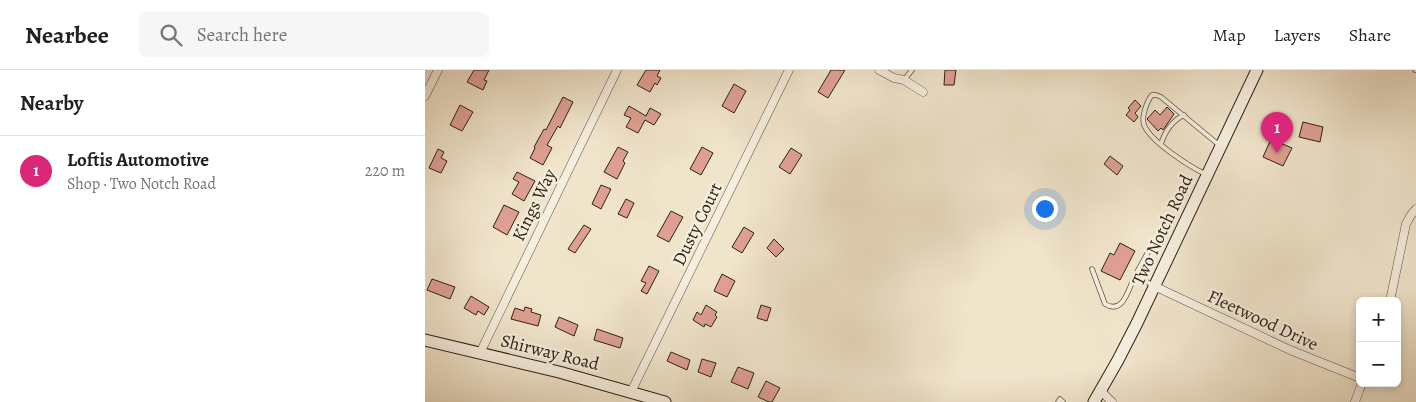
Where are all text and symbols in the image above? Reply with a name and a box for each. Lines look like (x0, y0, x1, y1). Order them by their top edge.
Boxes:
search box (139, 12, 489, 57)
text: Nearbee (25, 19, 109, 51)
icon: search (157, 21, 185, 49)
text: Search here (197, 22, 287, 48)
text: Map (1213, 23, 1246, 47)
text: Layers (1274, 23, 1321, 47)
text: Share (1349, 23, 1391, 47)
text: Nearby (20, 89, 83, 117)
pin: 1 (1261, 112, 1293, 153)
text: Loftis Automotive (67, 147, 209, 173)
text: 1 (33, 160, 39, 182)
text: 220 m (365, 160, 405, 182)
street label: Kings Way (506, 164, 562, 245)
street label: Two Notch Road (1126, 170, 1198, 289)
text: Shop · Two Notch Road (67, 173, 216, 195)
street label: Dusty Court (667, 178, 727, 270)
your location (1032, 196, 1058, 222)
street label: Fleetwood Drive (1204, 284, 1322, 356)
map controls (1356, 297, 1401, 387)
button: + (1356, 297, 1401, 342)
street label: Shirway Road (498, 328, 602, 376)
button: − (1356, 342, 1401, 387)

